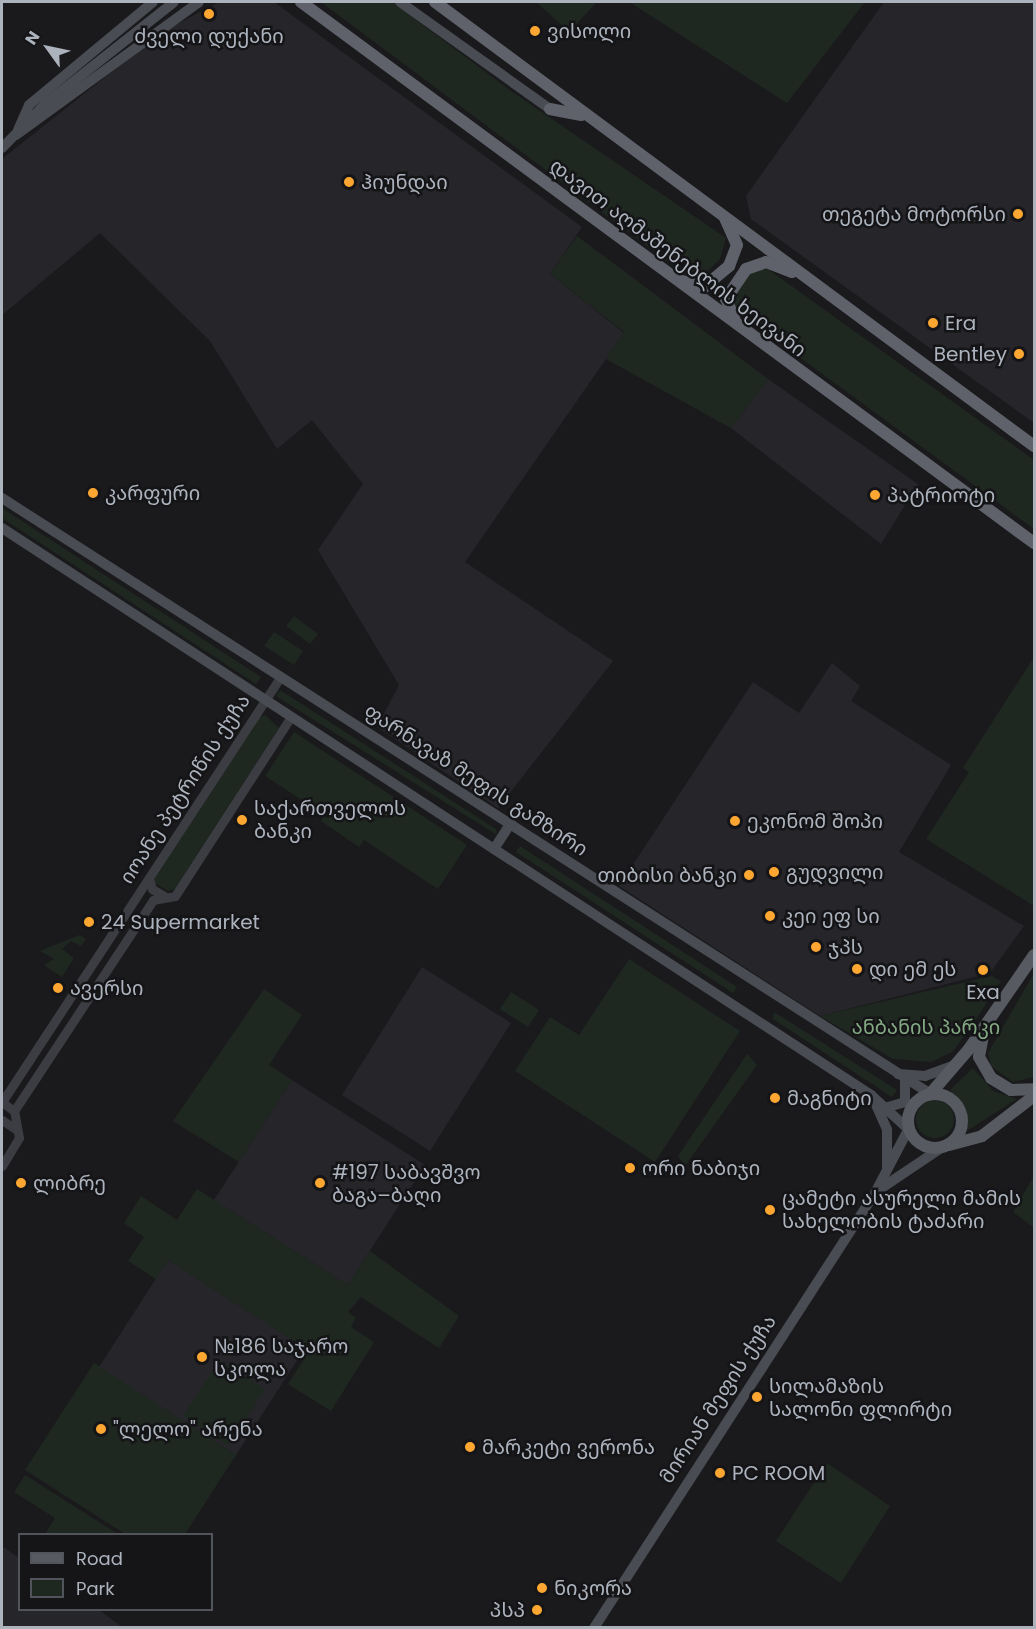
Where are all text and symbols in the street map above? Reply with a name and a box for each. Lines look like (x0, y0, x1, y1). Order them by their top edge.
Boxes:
marker: ძველი დუქანი (202, 7, 216, 21)
north arrow (18, 18, 78, 78)
place label: ვისოლი (547, 19, 631, 43)
place label: ძველი დუქანი (134, 24, 284, 48)
marker: ვისოლი (528, 24, 542, 38)
text: N (20, 27, 45, 49)
street label: დავით აღმაშენებლის ხეივანი (545, 154, 811, 362)
place label: ჰიუნდაი (361, 170, 448, 194)
marker: ჰიუნდაი (342, 175, 356, 189)
place label: თეგეტა მოტორსი (822, 202, 1006, 226)
marker: თეგეტა მოტორსი (1011, 207, 1025, 221)
place label: Era (945, 311, 976, 335)
marker: Era (926, 316, 940, 330)
place label: Bentley (934, 342, 1007, 366)
marker: Bentley (1012, 347, 1026, 361)
place label: კარფური (105, 481, 200, 505)
place label: პატრიოტი (887, 483, 995, 507)
marker: კარფური (86, 486, 100, 500)
marker: პატრიოტი (868, 488, 882, 502)
street label: იოანე პეტრიწის ქუჩა (115, 690, 255, 888)
street label: ფარნავაზ მეფის გამზირი (360, 699, 592, 861)
place label: საქართველოს ბანკი (254, 796, 406, 843)
place label: ეკონომ შოპი (747, 809, 883, 833)
marker: საქართველოს ბანკი (235, 813, 249, 827)
marker: ეკონომ შოპი (728, 814, 742, 828)
place label: გუდვილი (786, 860, 884, 884)
place label: თიბისი ბანკი (597, 863, 737, 887)
marker: გუდვილი (767, 865, 781, 879)
marker: თიბისი ბანკი (742, 868, 756, 882)
place label: კეი ეფ სი (782, 904, 880, 928)
marker: კეი ეფ სი (763, 909, 777, 923)
place label: 24 Supermarket (101, 910, 260, 934)
marker: 24 Supermarket (82, 915, 96, 929)
place label: ჯპს (828, 935, 863, 959)
marker: ჯპს (809, 940, 823, 954)
place label: დი ემ ეს (869, 957, 956, 981)
marker: დი ემ ეს (850, 962, 864, 976)
marker: Exa (976, 963, 990, 977)
place label: ავერსი (70, 976, 144, 1000)
place label: Exa (966, 980, 1000, 1004)
marker: ავერსი (51, 981, 65, 995)
park label: ანბანის პარკი (852, 1015, 1000, 1039)
place label: მაგნიტი (787, 1086, 872, 1110)
marker: მაგნიტი (768, 1091, 782, 1105)
place label: ორი ნაბიჯი (642, 1156, 760, 1180)
place label: #197 საბავშვო ბაგა–ბაღი (332, 1160, 480, 1207)
marker: ორი ნაბიჯი (623, 1161, 637, 1175)
place label: ლიბრე (33, 1171, 106, 1195)
marker: ლიბრე (14, 1176, 28, 1190)
marker: #197 საბავშვო ბაგა–ბაღი (313, 1176, 327, 1190)
place label: ცამეტი ასურელი მამის სახელობის ტაძარი (782, 1186, 1021, 1233)
marker: ცამეტი ასურელი მამის სახელობის ტაძარი (763, 1203, 777, 1217)
street label: მირიან მეფის ქუჩა (655, 1310, 781, 1488)
place label: №186 საჯარო სკოლა (214, 1334, 348, 1381)
marker: №186 საჯარო სკოლა (195, 1350, 209, 1364)
place label: სილამაზის სალონი ფლირტი (769, 1374, 952, 1421)
marker: სილამაზის სალონი ფლირტი (750, 1390, 764, 1404)
place label: "ლელო" არენა (113, 1417, 263, 1441)
marker: "ლელო" არენა (94, 1422, 108, 1436)
place label: მარკეტი ვერონა (482, 1435, 655, 1459)
marker: მარკეტი ვერონა (463, 1440, 477, 1454)
place label: PC ROOM (732, 1461, 825, 1485)
marker: PC ROOM (713, 1466, 727, 1480)
legend (18, 1533, 213, 1611)
text: Road (76, 1546, 123, 1571)
text: Park (76, 1576, 115, 1601)
place label: ნიკორა (554, 1576, 632, 1600)
marker: ნიკორა (535, 1581, 549, 1595)
place label: პსპ (490, 1598, 525, 1622)
marker: პსპ (530, 1603, 544, 1617)

